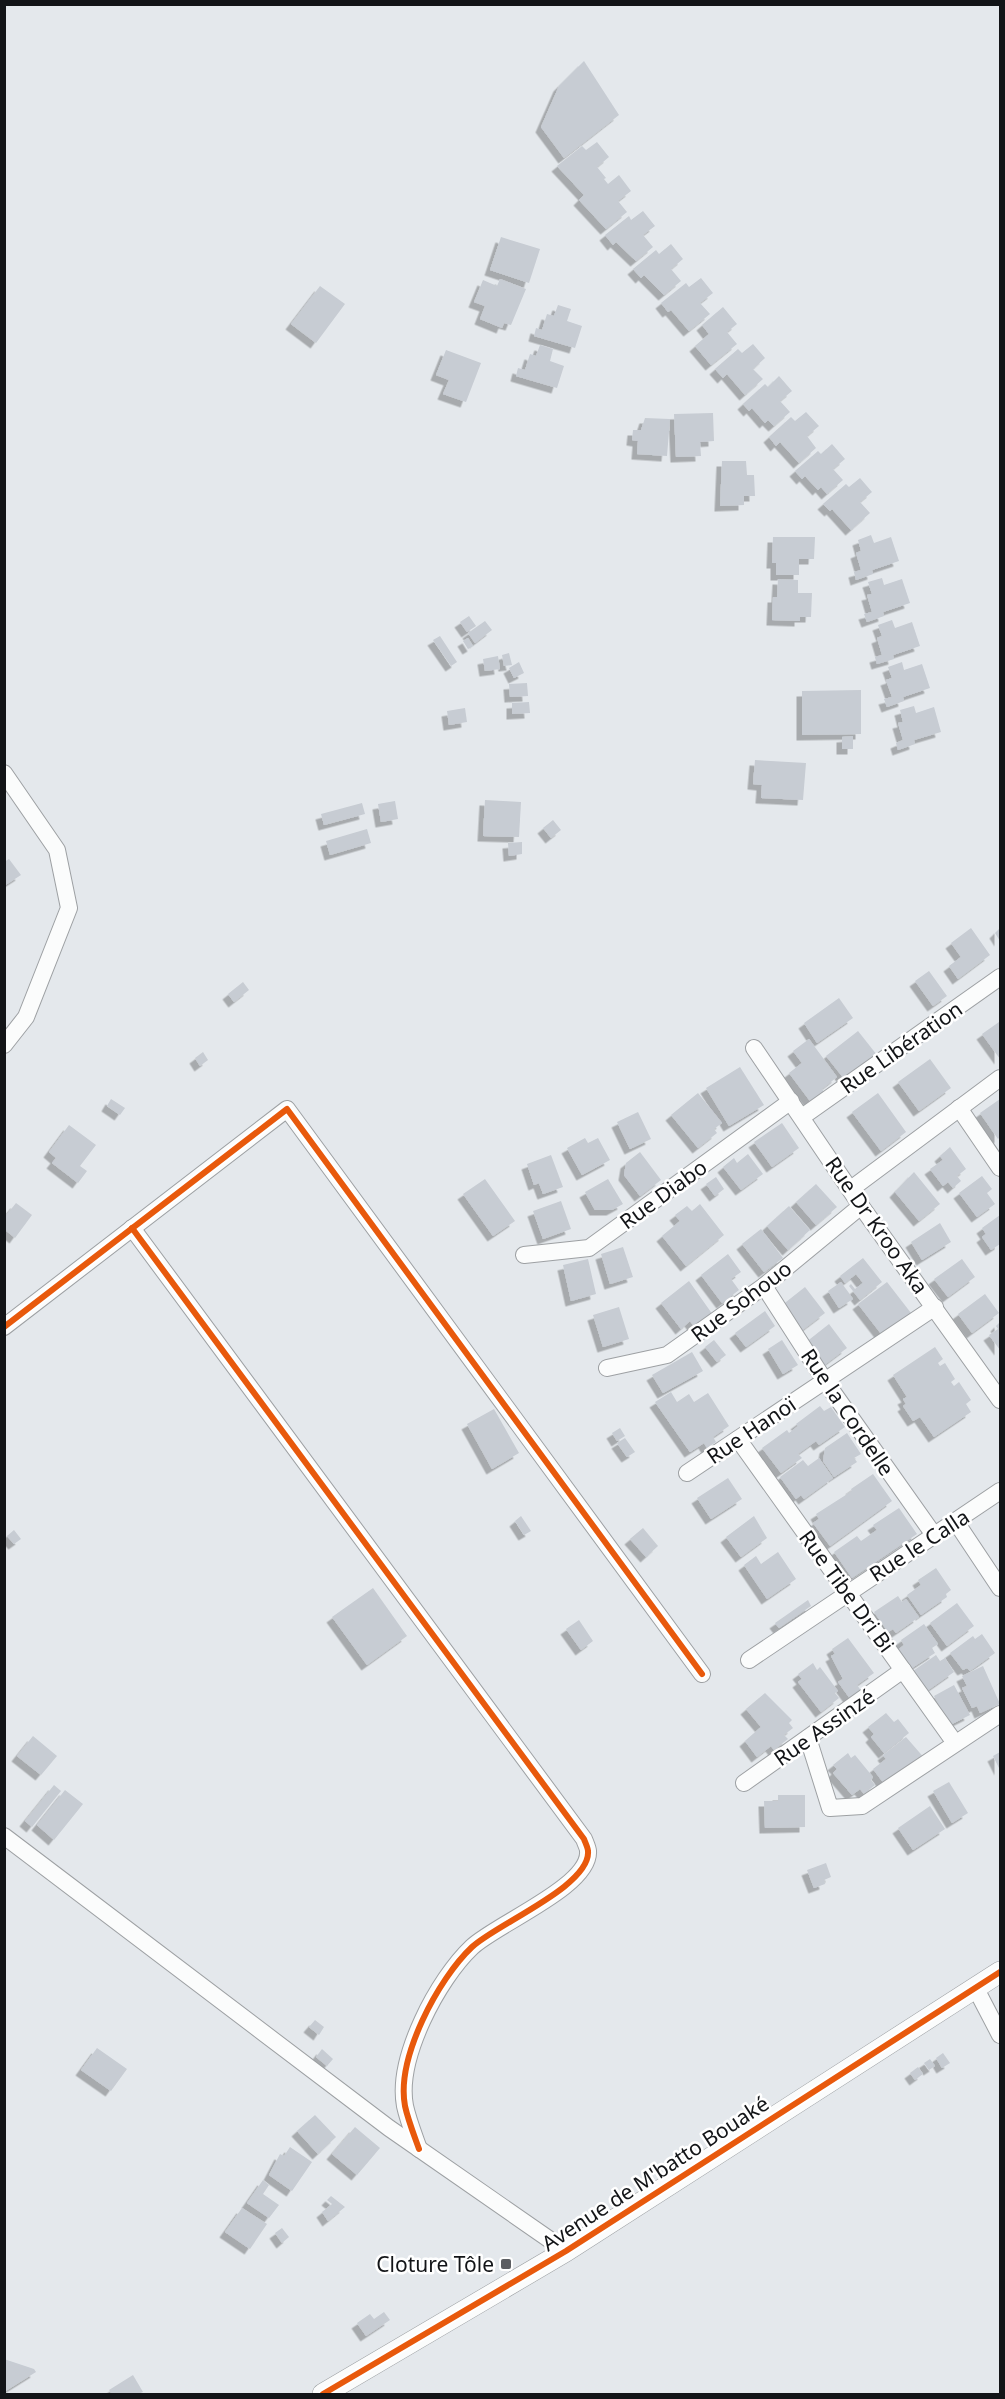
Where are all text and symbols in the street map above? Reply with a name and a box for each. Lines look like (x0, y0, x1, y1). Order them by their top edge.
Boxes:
street label: Rue Libération (834, 994, 968, 1100)
street label: Rue Dr Kroo Aka (819, 1151, 935, 1299)
street label: Rue Diabo (614, 1153, 712, 1235)
street label: Rue Sohouo (685, 1254, 797, 1348)
street label: Rue la Cordelle (795, 1343, 901, 1481)
street label: Rue Hanoï (701, 1390, 801, 1470)
street label: Rue le Calla (864, 1502, 974, 1588)
street label: Rue Tibe Dri Bi (793, 1524, 901, 1658)
street label: Rue Assinzé (768, 1682, 880, 1772)
street label: Avenue de M'batto Bouaké (536, 2089, 774, 2257)
place label: Cloture Tôle (376, 2250, 494, 2278)
marker: Cloture Tôle (499, 2257, 513, 2271)

